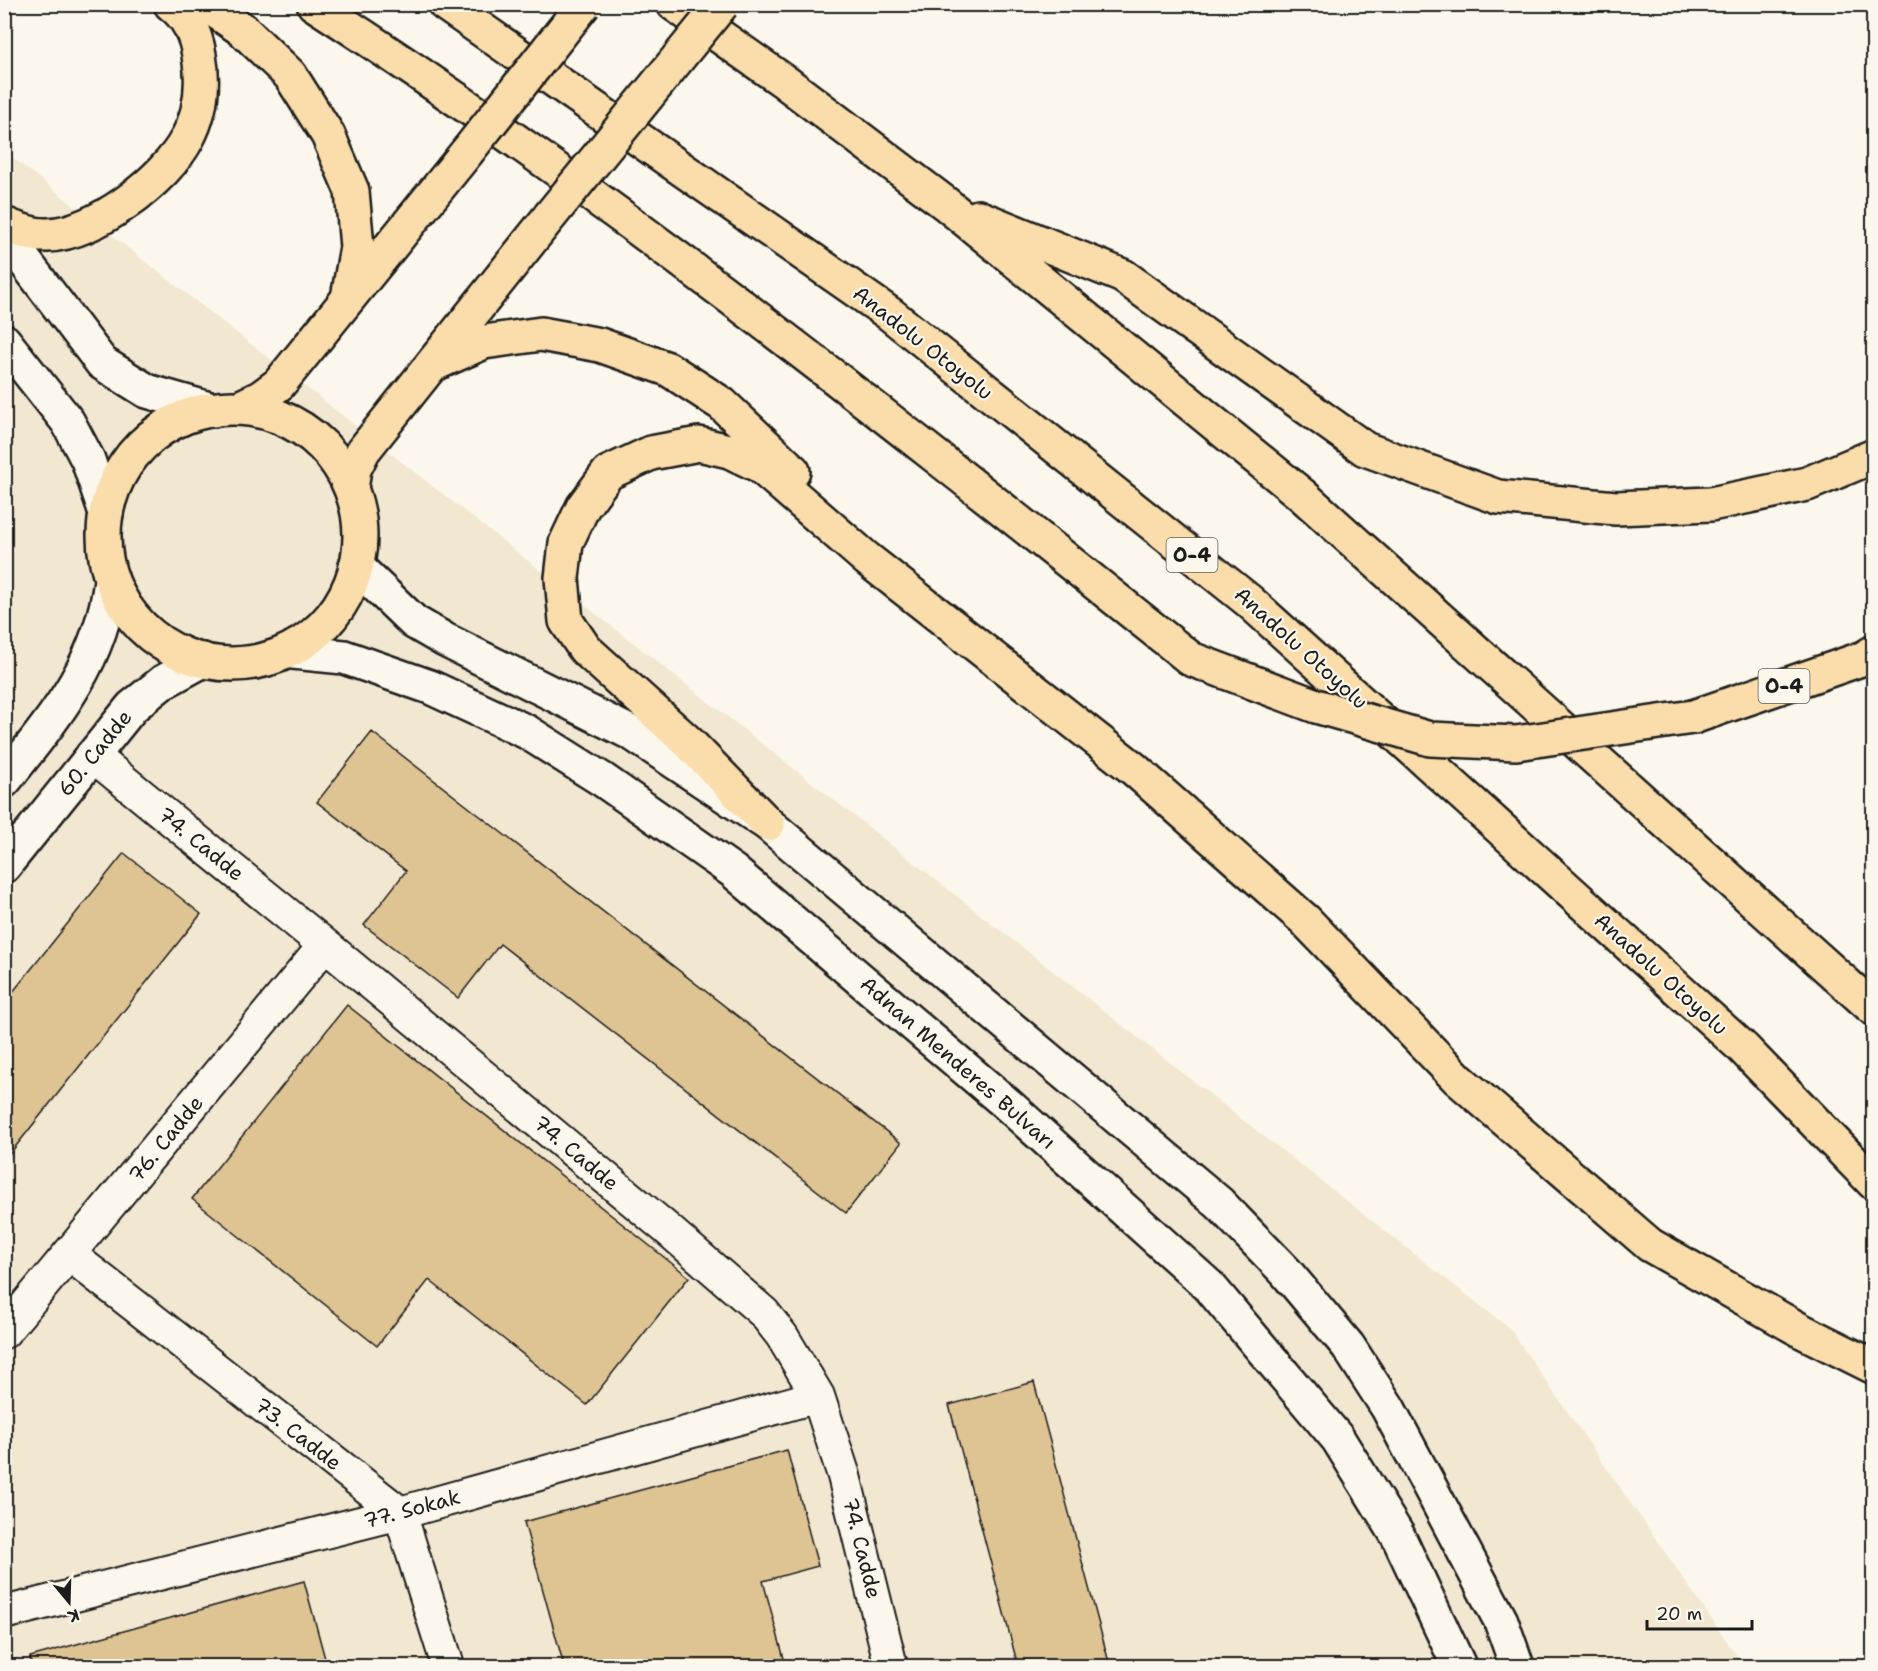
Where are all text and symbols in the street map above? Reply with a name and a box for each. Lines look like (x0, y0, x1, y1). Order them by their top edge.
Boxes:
street label: Anadolu Otoyolu (847, 279, 999, 407)
road number: O-4 (1166, 538, 1218, 572)
street label: Anadolu Otoyolu (1228, 581, 1374, 715)
road number: O-4 (1758, 669, 1810, 703)
street label: 60. Cadde (52, 704, 138, 802)
street label: 74. Cadde (152, 801, 250, 887)
street label: Anadolu Otoyolu (1588, 907, 1734, 1041)
street label: Adnan Menderes Bulvarı (854, 970, 1062, 1156)
street label: 76. Cadde (122, 1090, 210, 1188)
street label: 74. Cadde (527, 1109, 625, 1197)
street label: 73. Cadde (249, 1391, 347, 1477)
street label: 77. Sokak (361, 1483, 463, 1535)
street label: 74. Cadde (836, 1495, 888, 1601)
north arrow (39, 1572, 99, 1632)
scale bar (1647, 1593, 1752, 1631)
text: 20 m (1656, 1602, 1702, 1626)
text: K (65, 1604, 82, 1627)

